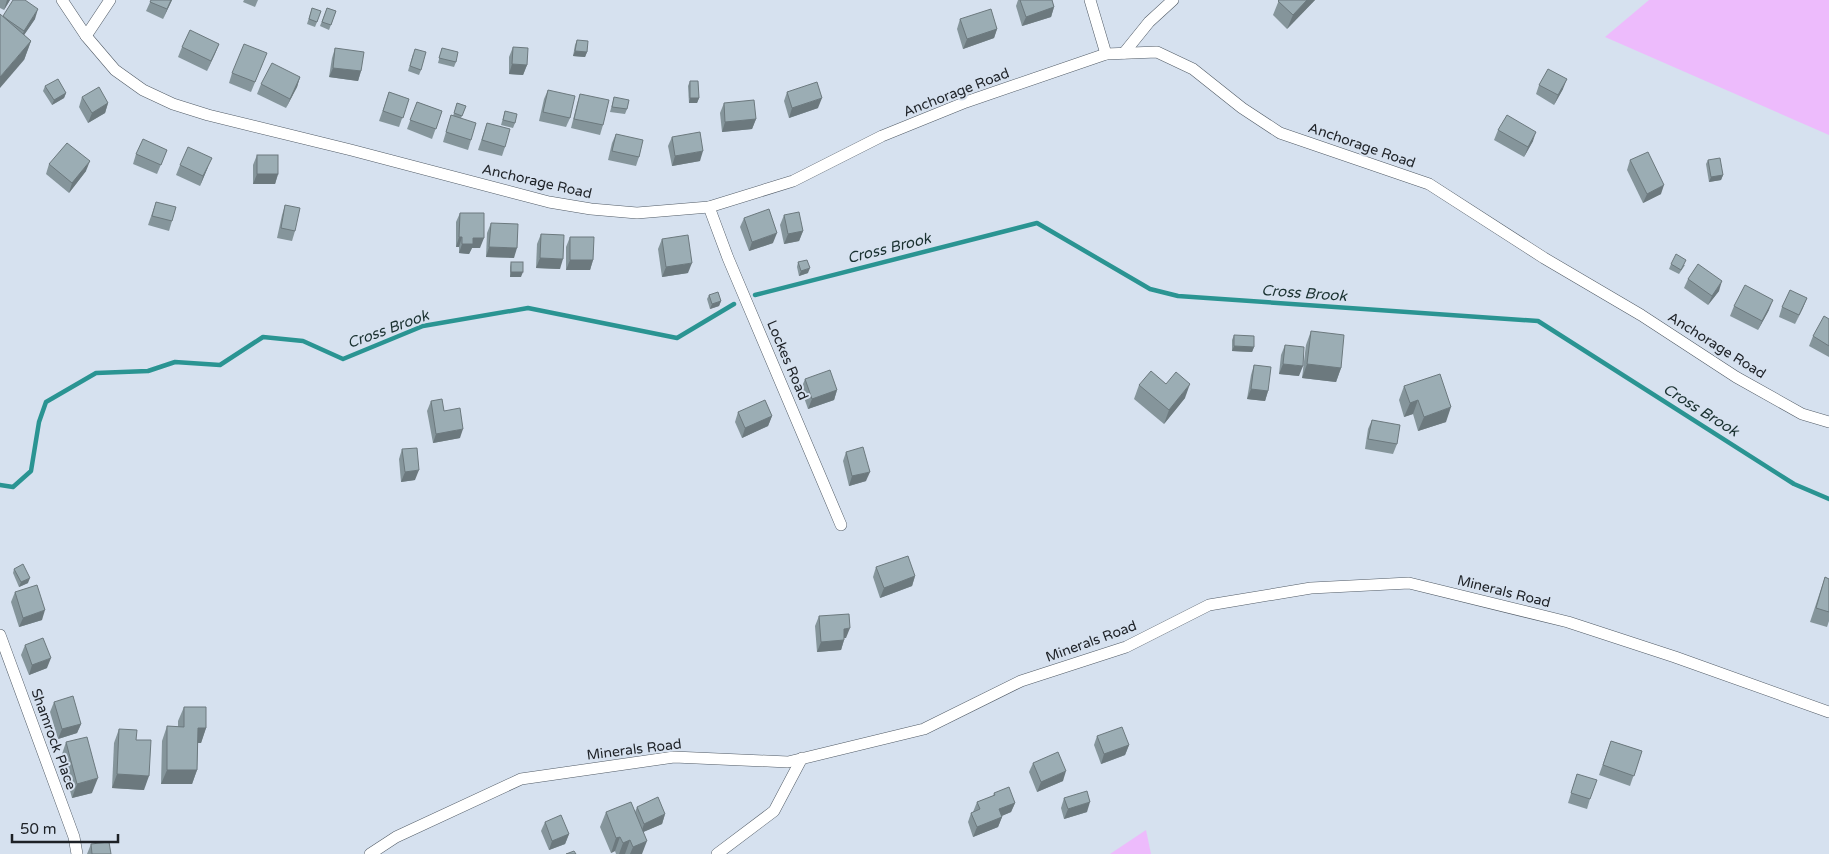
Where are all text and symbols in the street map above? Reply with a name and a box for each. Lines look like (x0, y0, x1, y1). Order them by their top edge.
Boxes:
street label: Anchorage Road (901, 64, 1012, 121)
street label: Anchorage Road (1306, 119, 1418, 172)
street label: Anchorage Road (480, 161, 593, 202)
water label: Cross Brook (845, 228, 934, 267)
water label: Cross Brook (1261, 281, 1349, 305)
water label: Cross Brook (345, 305, 433, 352)
street label: Anchorage Road (1665, 308, 1769, 382)
street label: Lockes Road (763, 318, 812, 403)
water label: Cross Brook (1660, 380, 1744, 441)
street label: Minerals Road (1455, 572, 1552, 611)
street label: Minerals Road (1043, 617, 1139, 666)
street label: Shamrock Place (27, 686, 80, 792)
street label: Minerals Road (586, 735, 683, 764)
scale bar (12, 812, 119, 844)
text: 50 m (20, 820, 57, 838)

